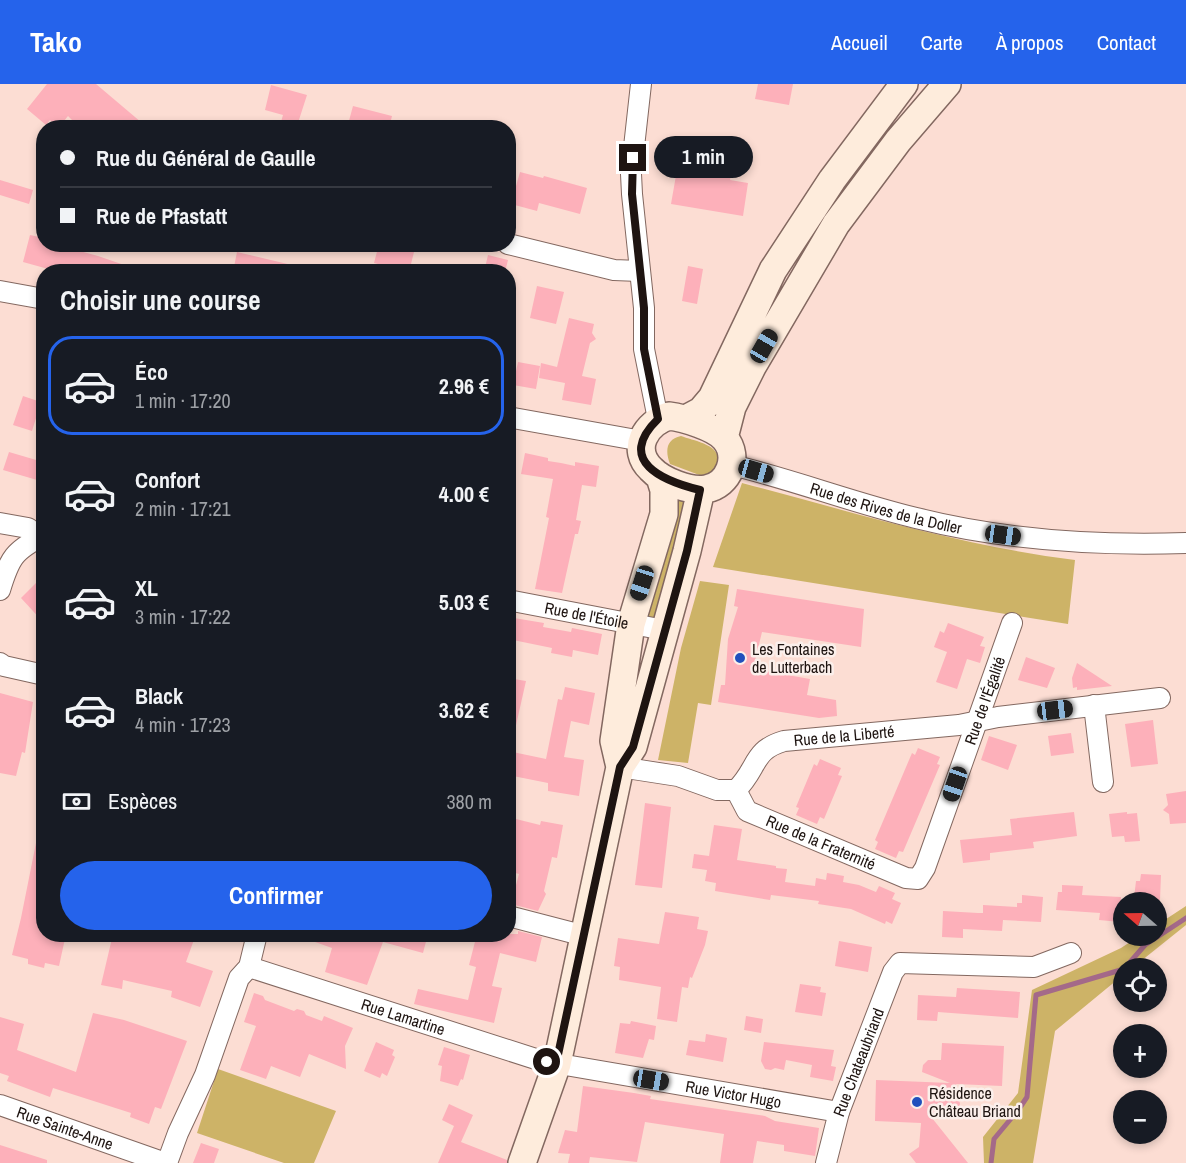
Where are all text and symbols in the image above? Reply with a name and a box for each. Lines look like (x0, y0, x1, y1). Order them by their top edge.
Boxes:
text: Tako (30, 23, 82, 61)
text: Accueil (831, 28, 888, 57)
text: Carte (921, 28, 963, 57)
text: À propos (996, 28, 1064, 57)
text: Contact (1097, 28, 1156, 57)
callout: 1 min (654, 137, 753, 179)
text: Rue du Général de Gaulle (96, 143, 316, 173)
text: 1 min (682, 143, 725, 170)
route end (619, 144, 646, 171)
text: Rue de Pfastatt (96, 201, 227, 231)
text: Choisir une course (60, 282, 261, 318)
car (747, 326, 781, 366)
text: Éco (135, 357, 168, 387)
icon: car (63, 359, 117, 413)
text: 2.96 € (439, 371, 489, 401)
text: 1 min · 17:20 (135, 387, 231, 414)
car (736, 457, 776, 485)
text: Confort (135, 465, 200, 495)
icon: car (63, 467, 117, 521)
street label: Rue des Rives de la Doller (808, 477, 964, 539)
text: 4.00 € (439, 479, 489, 509)
text: 2 min · 17:21 (135, 495, 231, 522)
car (984, 524, 1022, 546)
car (628, 563, 656, 603)
text: XL (135, 573, 158, 603)
icon: car (63, 575, 117, 629)
text: 5.03 € (439, 587, 489, 617)
street label: Rue de l'Étoile (543, 596, 630, 634)
text: 3 min · 17:22 (135, 603, 231, 630)
place label: Les Fontaines de Lutterbach (752, 638, 835, 678)
marker: Les Fontaines de Lutterbach (733, 651, 747, 665)
street label: Rue de l'Égalité (959, 653, 1010, 748)
text: Black (135, 681, 183, 711)
icon: car (63, 683, 117, 737)
text: 3.62 € (439, 695, 489, 725)
car (1036, 699, 1074, 721)
text: 4 min · 17:23 (135, 711, 231, 738)
street label: Rue de la Liberté (793, 720, 895, 751)
car (941, 764, 969, 804)
icon: cash (60, 785, 93, 818)
text: Espèces (108, 786, 177, 816)
text: 380 m (446, 788, 492, 815)
street label: Rue de la Fraternité (763, 809, 879, 875)
button: Confirmer (60, 861, 492, 930)
north arrow (1113, 892, 1167, 946)
map controls (1113, 892, 1167, 1144)
button: locate (1113, 958, 1167, 1012)
street label: Rue Lamartine (359, 993, 448, 1040)
street label: Rue Chateaubriand (827, 1005, 889, 1120)
button: + (1113, 1024, 1167, 1078)
route start (533, 1048, 560, 1075)
car (632, 1068, 670, 1092)
street label: Rue Victor Hugo (684, 1075, 783, 1113)
place label: Résidence Château Briand (929, 1082, 1021, 1122)
button: − (1113, 1090, 1167, 1144)
marker: Résidence Château Briand (910, 1095, 924, 1109)
street label: Rue Sainte-Anne (14, 1101, 116, 1155)

